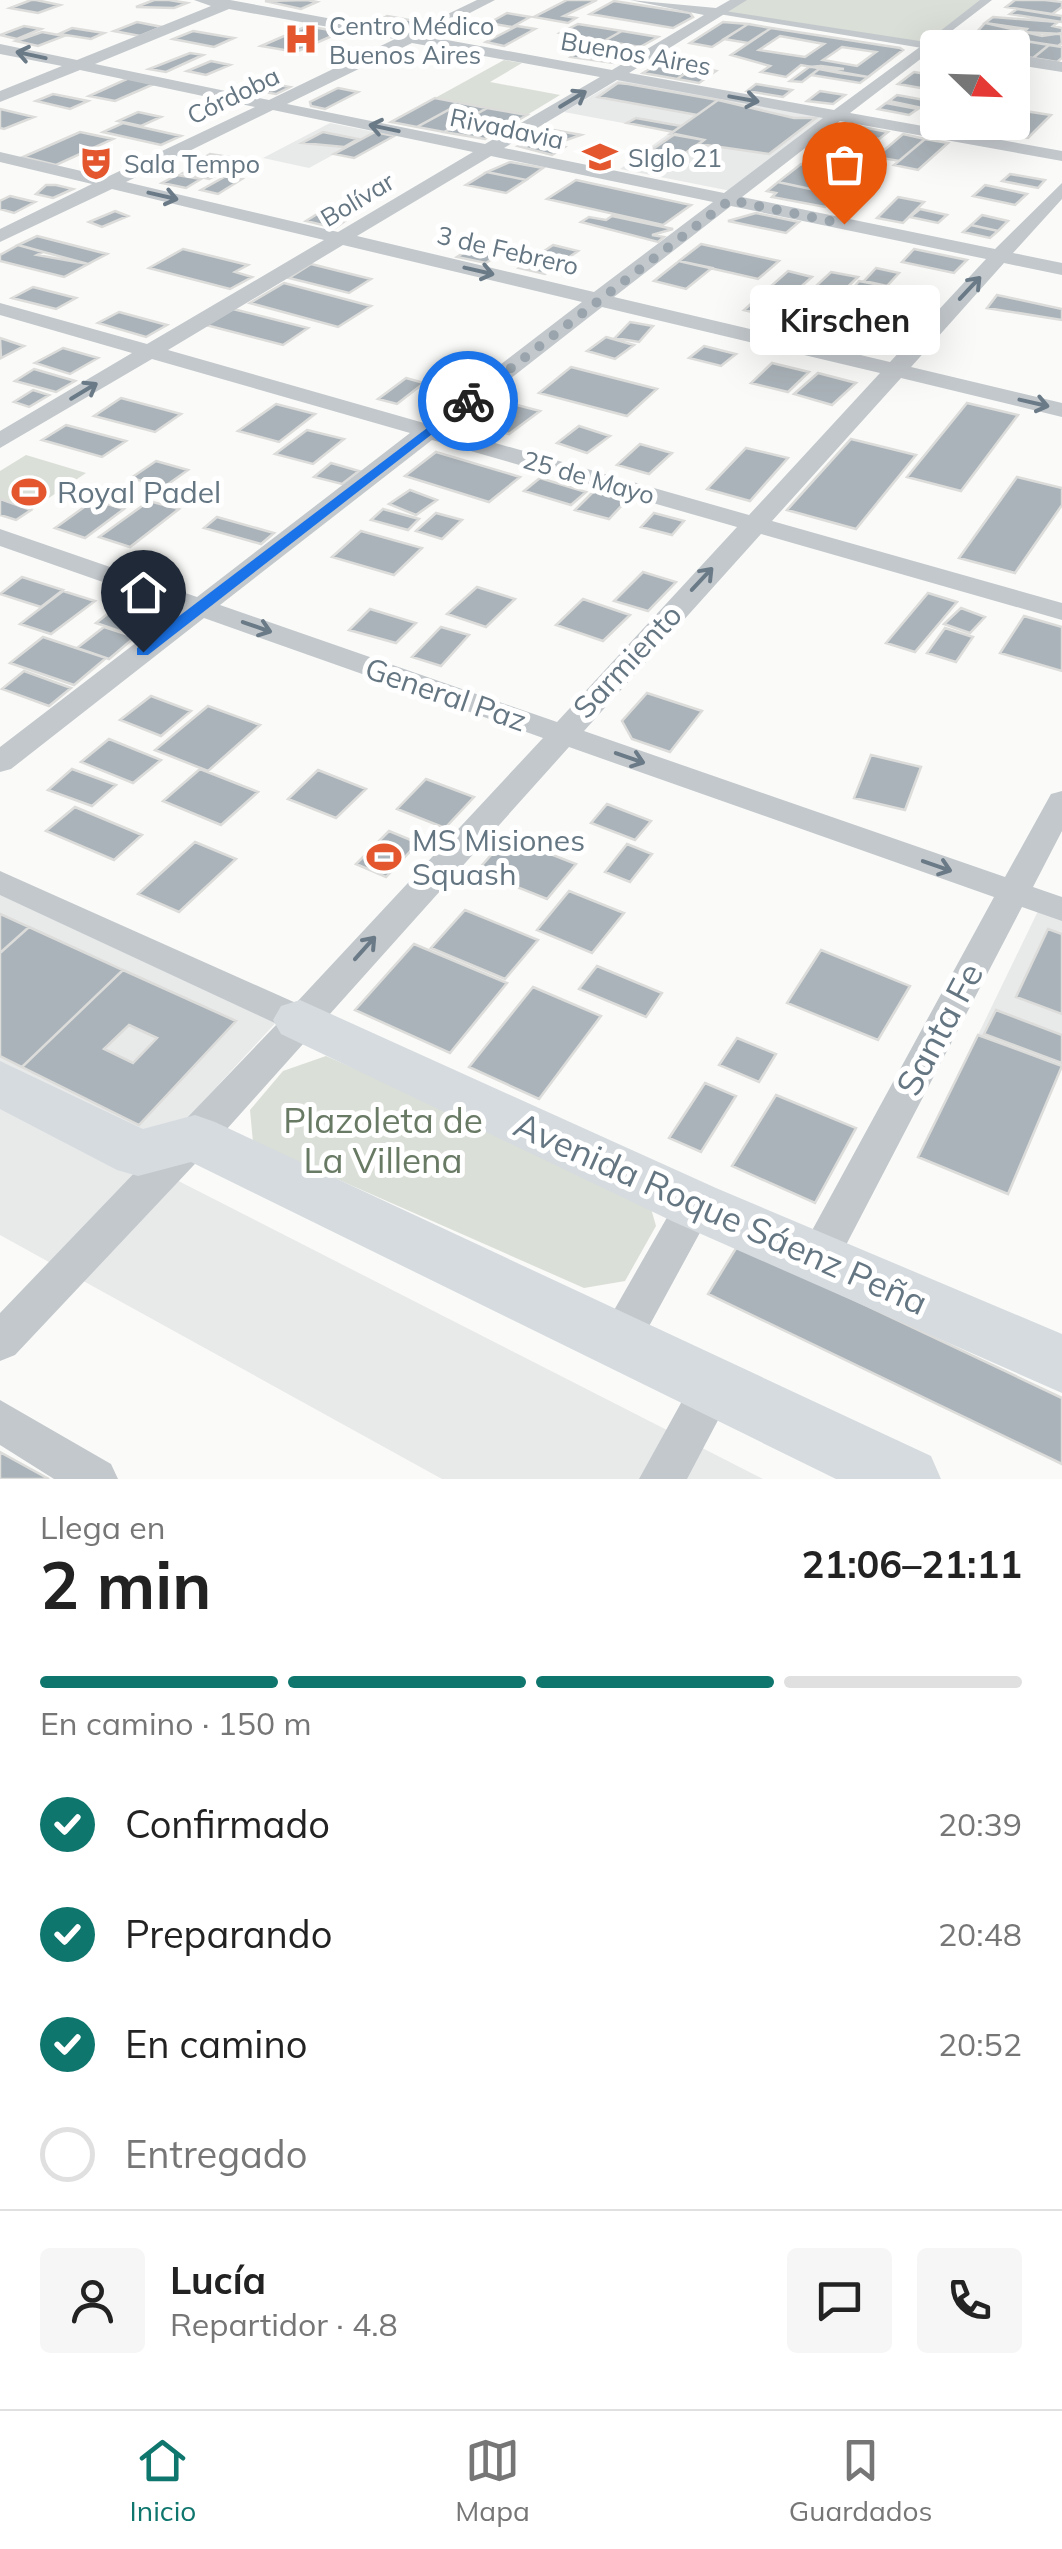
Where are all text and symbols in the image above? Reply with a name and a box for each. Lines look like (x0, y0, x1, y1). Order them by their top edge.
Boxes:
place label: Centro Médico Buenos Aires (329, 10, 494, 70)
hospital icon: Centro Médico Buenos Aires (282, 20, 320, 58)
street label: Buenos Aires (558, 25, 714, 81)
north arrow (920, 30, 1030, 140)
map controls (920, 30, 1030, 140)
one-way arrow (16, 45, 48, 64)
street label: Córdoba (182, 59, 284, 131)
one-way arrow (559, 89, 587, 109)
one-way arrow (728, 90, 760, 109)
street label: Rivadavia (447, 101, 567, 155)
one-way arrow (369, 118, 401, 137)
pin (802, 122, 887, 225)
icon: bag (817, 137, 872, 192)
school or university icon: SIglo 21 (581, 138, 619, 176)
place label: SIglo 21 (628, 142, 722, 173)
theatre icon: Sala Tempo (77, 144, 115, 182)
place label: Sala Tempo (124, 148, 260, 179)
street label: Bolívar (315, 165, 399, 233)
one-way arrow (146, 188, 178, 206)
street label: 3 de Febrero (434, 219, 582, 281)
one-way arrow (462, 263, 494, 281)
one-way arrow (958, 276, 981, 301)
callout: Kirschen (749, 284, 939, 354)
text: Kirschen (780, 300, 910, 340)
courier (418, 351, 518, 451)
icon: bike (441, 374, 496, 429)
one-way arrow (69, 381, 98, 401)
one-way arrow (1017, 395, 1049, 413)
street label: 25 de Mayo (520, 443, 658, 511)
sports icon: Royal Padel (10, 473, 48, 511)
place label: Royal Padel (57, 473, 221, 511)
pin (101, 550, 186, 653)
icon: home (116, 565, 171, 620)
one-way arrow (691, 567, 714, 592)
street label: Sarmiento (565, 596, 689, 726)
one-way arrow (241, 620, 273, 638)
street label: General Paz (360, 649, 532, 739)
one-way arrow (614, 750, 645, 768)
place label: MS Misiones Squash (412, 821, 585, 893)
sports icon: MS Misiones Squash (365, 838, 403, 876)
one-way arrow (920, 858, 952, 876)
one-way arrow (354, 936, 377, 961)
street label: Santa Fe (886, 955, 992, 1103)
park label: Plazoleta de La Villena (283, 1098, 483, 1182)
street label: Avenida Roque Sáenz Peña (508, 1102, 934, 1324)
text: Llega en (40, 1507, 165, 1547)
text: 21:06–21:11 (802, 1540, 1022, 1588)
text: 2 min (40, 1544, 211, 1625)
text: En camino · 150 m (40, 1703, 312, 1743)
icon: check (40, 1797, 95, 1852)
text: Confirmado (125, 1800, 330, 1848)
text: 20:39 (938, 1804, 1022, 1844)
icon: check (40, 1907, 95, 1962)
text: Preparando (125, 1910, 332, 1958)
text: 20:48 (938, 1914, 1022, 1954)
icon: check (40, 2017, 95, 2072)
text: En camino (125, 2020, 307, 2068)
text: 20:52 (938, 2024, 1022, 2064)
text: Entregado (125, 2130, 307, 2178)
button: person (40, 2248, 145, 2353)
button: chat (787, 2248, 892, 2353)
button: phone (917, 2248, 1022, 2353)
text: Lucía (170, 2256, 266, 2304)
text: Repartidor · 4.8 (170, 2304, 398, 2344)
tab: Inicio (130, 2433, 196, 2528)
tab: Mapa (455, 2433, 530, 2528)
tab: Guardados (789, 2433, 932, 2528)

